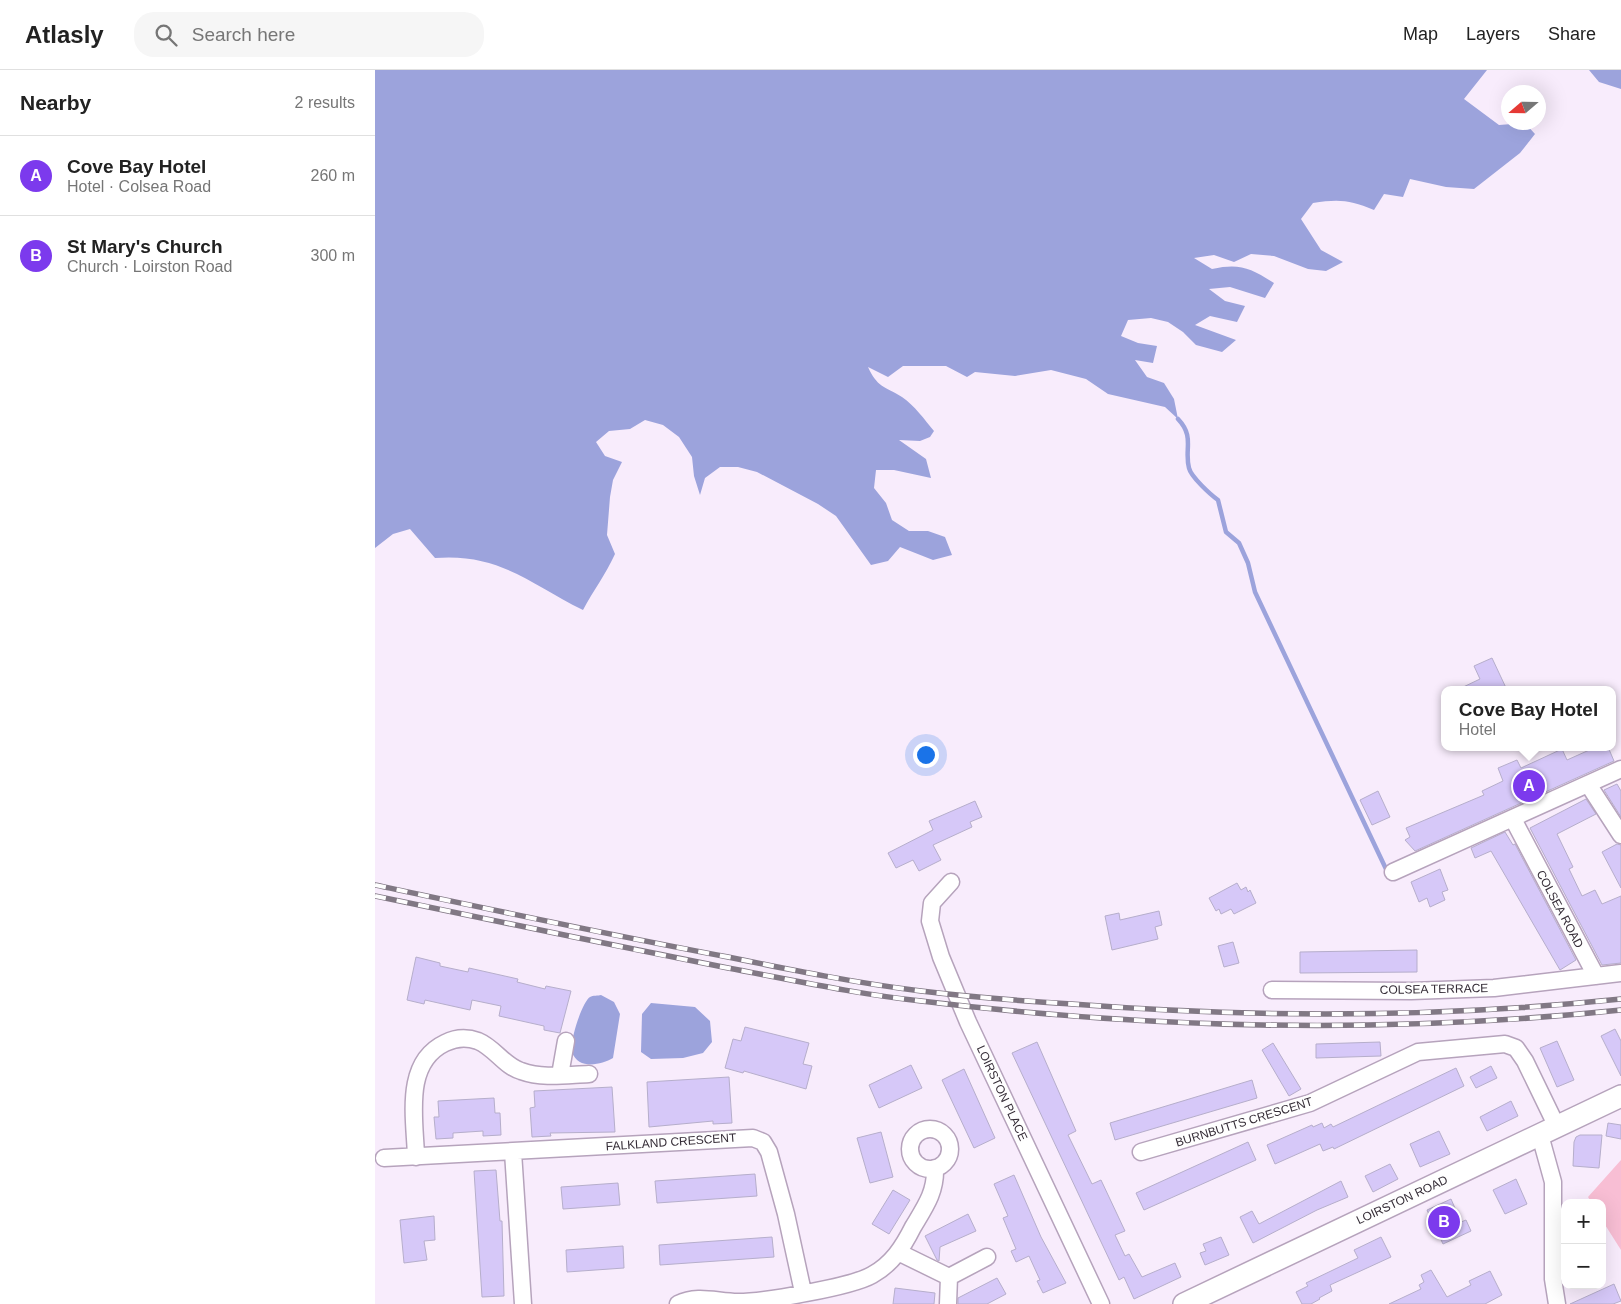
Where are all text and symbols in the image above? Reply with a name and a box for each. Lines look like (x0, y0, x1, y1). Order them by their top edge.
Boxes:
search box (134, 12, 484, 57)
text: Atlasly (25, 21, 104, 48)
icon: search (152, 21, 180, 49)
text: Search here (192, 24, 295, 45)
text: Map (1403, 24, 1438, 44)
text: Layers (1466, 24, 1520, 44)
text: Share (1548, 24, 1596, 44)
north arrow (1501, 85, 1546, 130)
text: Nearby (20, 91, 91, 114)
text: 2 results (295, 94, 355, 111)
text: Cove Bay Hotel (67, 156, 206, 177)
text: A (30, 167, 42, 184)
text: 260 m (311, 167, 355, 184)
text: Hotel · Colsea Road (67, 178, 211, 195)
text: St Mary's Church (67, 236, 223, 257)
text: B (30, 247, 42, 264)
text: 300 m (311, 247, 355, 264)
text: Church · Loirston Road (67, 258, 232, 275)
popup (1441, 686, 1616, 751)
text: Cove Bay Hotel (1459, 699, 1598, 720)
text: Hotel (1459, 721, 1496, 738)
your location (913, 742, 939, 768)
pin: A (1513, 767, 1545, 805)
street label: COLSEA ROAD (1534, 868, 1587, 951)
street label: COLSEA TERRACE (1380, 981, 1488, 997)
street label: LOIRSTON PLACE (974, 1043, 1030, 1143)
street label: BURNBUTTS CRESCENT (1174, 1094, 1315, 1150)
street label: FALKLAND CRESCENT (605, 1130, 737, 1154)
street label: LOIRSTON ROAD (1354, 1173, 1450, 1227)
map controls (1561, 1199, 1606, 1289)
button: + (1561, 1199, 1606, 1244)
pin: B (1428, 1203, 1460, 1241)
button: − (1561, 1244, 1606, 1289)

